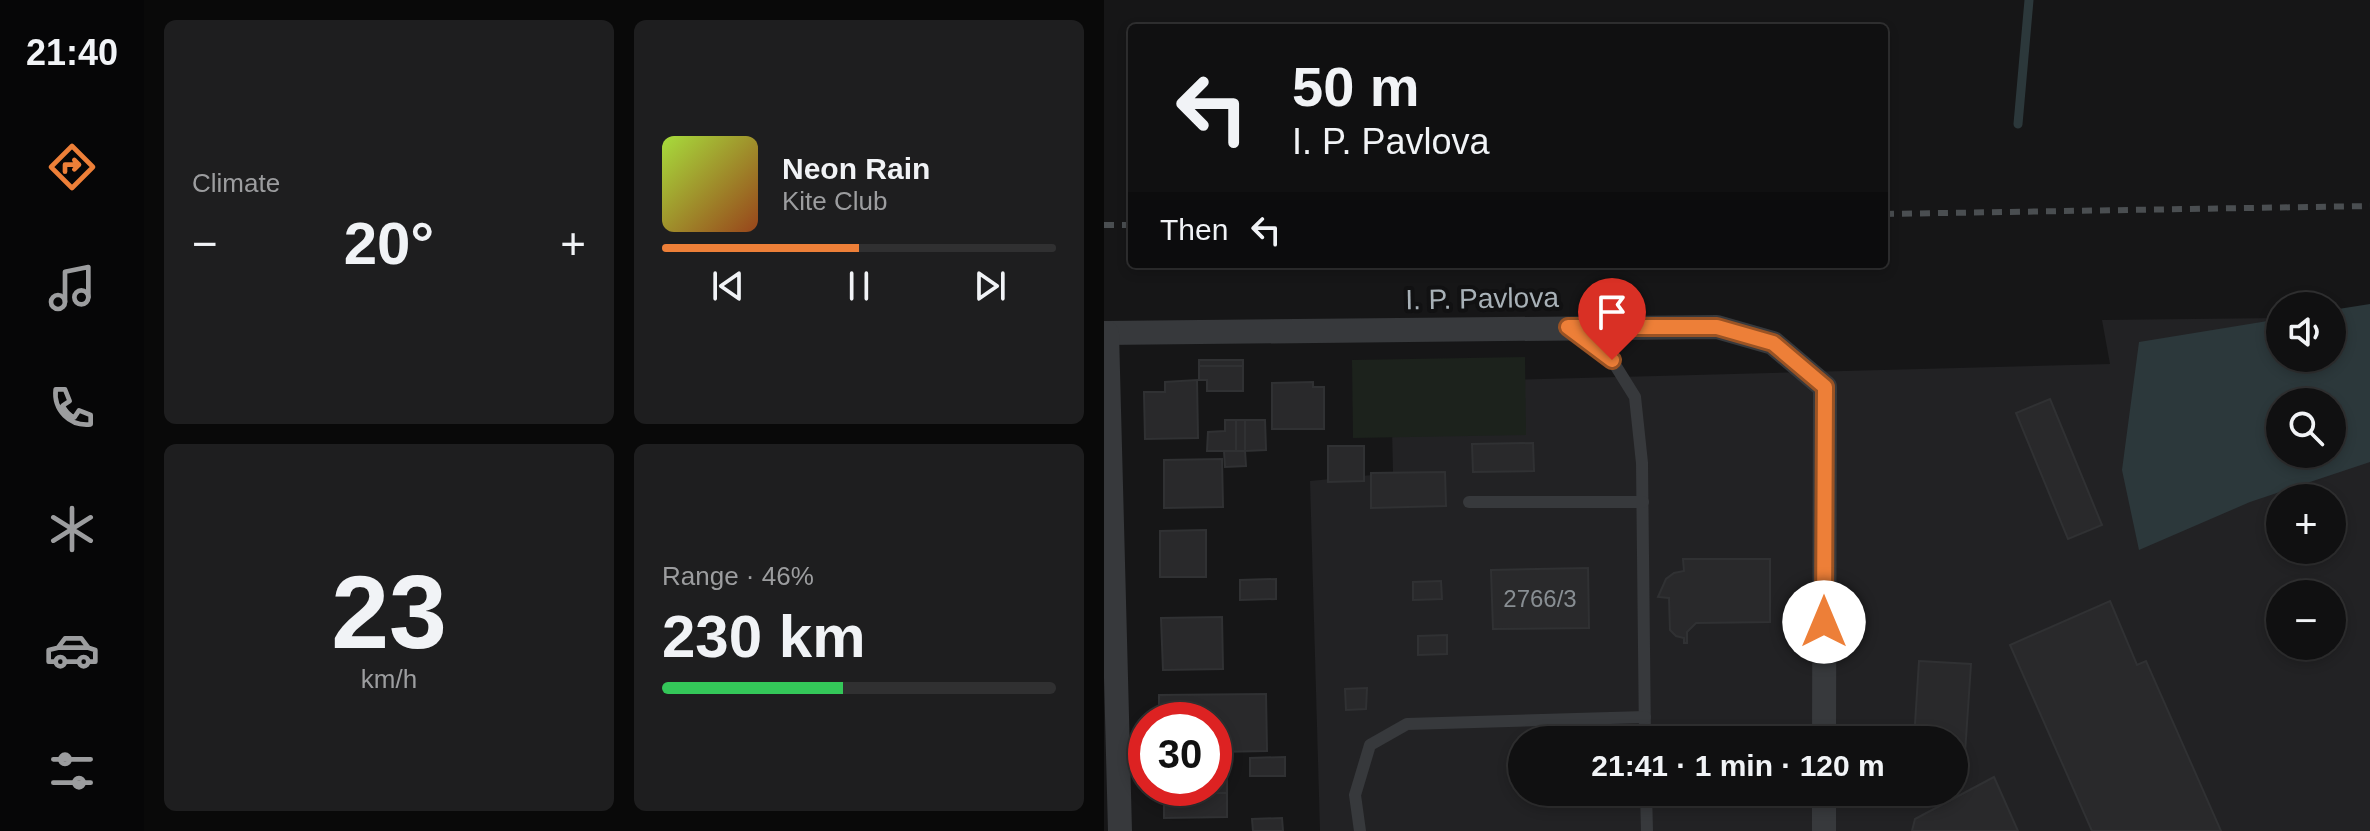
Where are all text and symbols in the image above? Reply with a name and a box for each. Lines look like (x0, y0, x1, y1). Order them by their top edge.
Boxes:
text: 21:40 (26, 32, 118, 73)
text: 50 m (1292, 55, 1420, 118)
icon: left (1160, 56, 1264, 160)
text: I. P. Pavlova (1292, 121, 1489, 162)
icon: directions (44, 139, 100, 195)
text: Neon Rain (782, 152, 930, 185)
text: Climate (192, 168, 280, 198)
text: Kite Club (782, 186, 888, 216)
icon: left (1244, 208, 1288, 252)
text: 20° (344, 210, 434, 277)
text: Then (1160, 213, 1228, 246)
text: − (192, 219, 218, 268)
text: + (560, 219, 586, 268)
icon: music (44, 260, 100, 316)
icon: previous (706, 264, 750, 308)
icon: pause (837, 264, 881, 308)
icon: next (968, 264, 1012, 308)
pin (1578, 278, 1646, 360)
street label: I. P. Pavlova (1405, 282, 1559, 315)
icon: arrive (1590, 290, 1634, 334)
map controls (2266, 292, 2346, 660)
button: sound (2266, 292, 2346, 372)
icon: phone (44, 380, 100, 436)
button: search (2266, 388, 2346, 468)
button: + (2266, 484, 2346, 564)
icon: climate (44, 501, 100, 557)
text: 23 (331, 554, 447, 670)
text: Range · 46% (662, 561, 814, 591)
position arrow (1782, 580, 1866, 664)
button: − (2266, 580, 2346, 660)
house number: 2766/3 (1503, 585, 1577, 612)
text: 230 km (662, 603, 866, 670)
icon: car (44, 622, 100, 678)
text: km/h (361, 664, 417, 694)
speed limit sign: 30 (1128, 702, 1232, 806)
icon: filters (44, 743, 100, 799)
text: 21:41 · 1 min · 120 m (1591, 749, 1885, 782)

